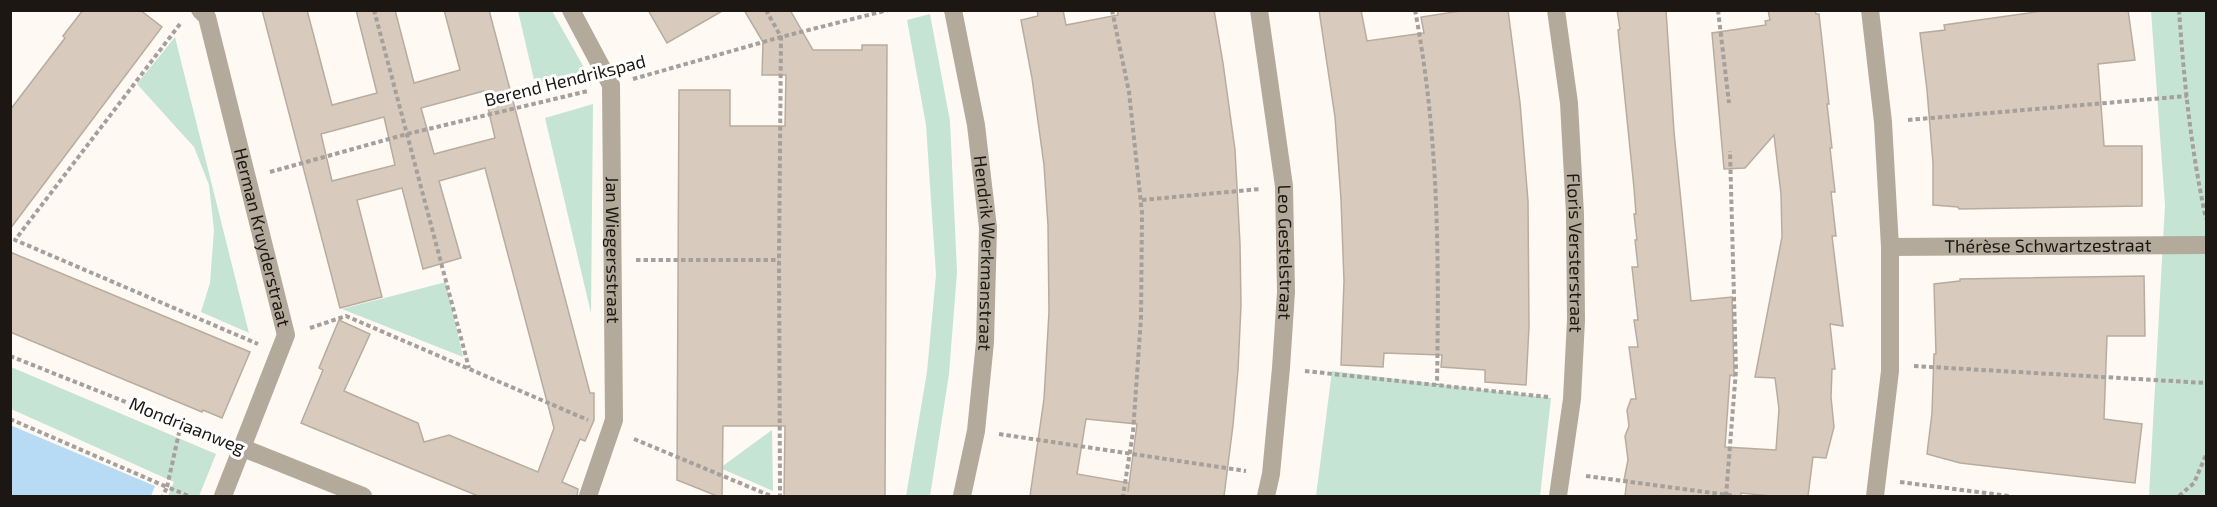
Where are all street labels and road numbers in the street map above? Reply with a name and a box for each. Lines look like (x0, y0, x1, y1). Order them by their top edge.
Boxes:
street label: Berend Hendrikspad (482, 49, 648, 111)
street label: Herman Kruyderstraat (230, 145, 296, 329)
street label: Hendrik Werkmanstraat (970, 154, 1000, 352)
street label: Floris Versterstraat (1563, 173, 1588, 334)
street label: Jan Wiegersstraat (602, 176, 625, 324)
street label: Leo Gestelstraat (1274, 184, 1298, 321)
street label: Thérèse Schwartzestraat (1944, 233, 2152, 257)
street label: Mondriaanweg (126, 392, 249, 458)

